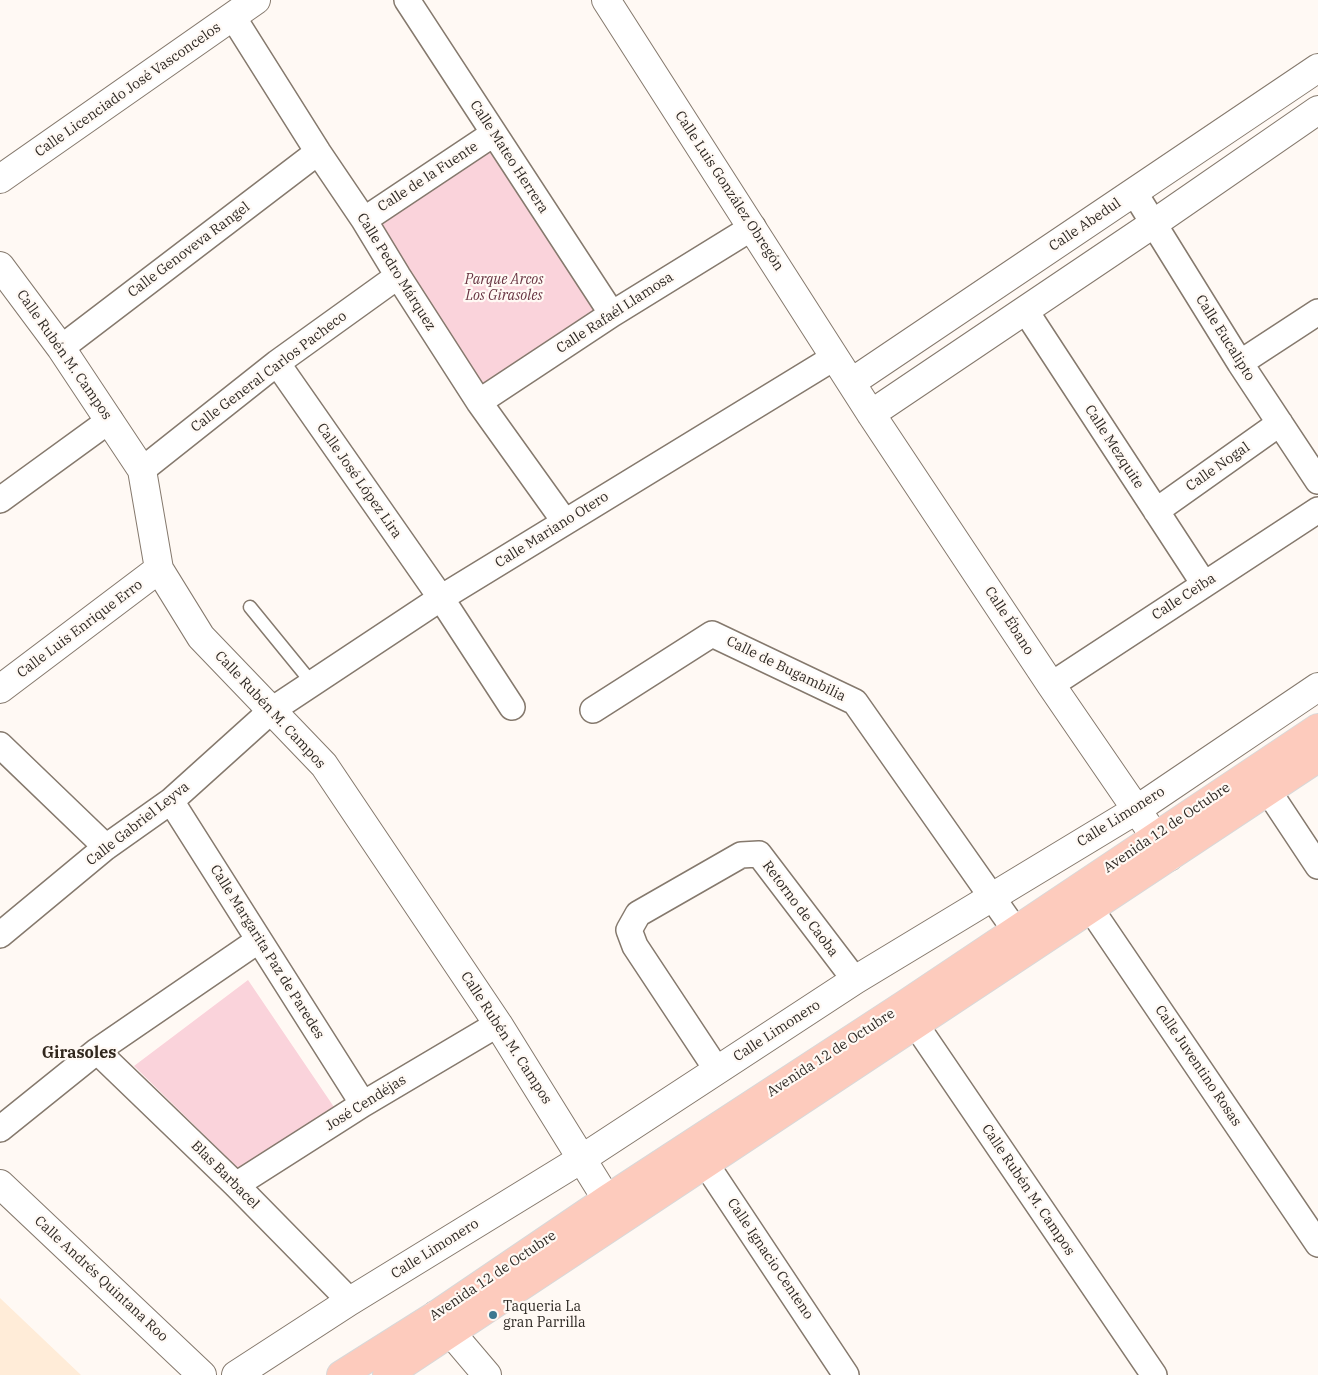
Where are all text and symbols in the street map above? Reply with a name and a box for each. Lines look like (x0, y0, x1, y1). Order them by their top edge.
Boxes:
street label: Calle Licenciado José Vasconcelos (32, 19, 224, 161)
street label: Calle Mateo Herrera (466, 97, 552, 217)
street label: Calle Luis González Obregón (671, 108, 787, 274)
street label: Calle de la Fuente (375, 138, 481, 216)
street label: Calle Abedul (1046, 195, 1124, 255)
street label: Calle Genoveva Rangel (125, 199, 253, 301)
street label: Calle Pedro Márquez (353, 210, 439, 334)
street label: Calle Rafaél Llamosa (553, 269, 677, 357)
park label: Parque Arcos Los Girasoles (465, 272, 543, 304)
street label: Calle Rubén M. Campos (13, 287, 115, 423)
street label: Calle Eucalipto (1192, 292, 1258, 384)
street label: Calle General Carlos Pacheco (188, 308, 350, 436)
street label: Calle Mezquite (1081, 402, 1147, 492)
street label: Calle José López Lira (313, 420, 405, 542)
street label: Calle Nogal (1183, 439, 1253, 495)
street label: Calle Mariano Otero (492, 488, 612, 572)
street label: Calle Ceiba (1149, 570, 1219, 624)
street label: Calle Luis Enrique Erro (14, 576, 146, 682)
street label: Calle Ébano (981, 584, 1037, 658)
street label: Calle de Bugambilia (724, 633, 848, 705)
street label: Calle Rubén M. Campos (211, 648, 329, 772)
street label: Calle Gabriel Leyva (83, 779, 193, 869)
street label: Avenida 12 de Octubre (1100, 779, 1234, 877)
street label: Calle Limonero (1074, 783, 1168, 851)
street label: Retorno de Caoba (758, 858, 842, 960)
street label: Calle Margarita Paz de Paredes (206, 862, 328, 1042)
street label: Calle Rubén M. Campos (457, 969, 555, 1107)
street label: Calle Limonero (730, 997, 824, 1065)
street label: Calle Juventino Rosas (1151, 1002, 1245, 1130)
street label: Avenida 12 de Octubre (764, 1005, 898, 1101)
district label: Girasoles (42, 1043, 116, 1063)
street label: José Cendéjas (323, 1072, 409, 1134)
street label: Calle Rubén M. Campos (978, 1121, 1078, 1259)
street label: Blas Barbacel (187, 1137, 263, 1213)
street label: Calle Ignacio Centeno (723, 1195, 817, 1323)
street label: Calle Andrés Quintana Roo (31, 1213, 171, 1345)
street label: Calle Limonero (388, 1215, 482, 1283)
street label: Avenida 12 de Octubre (426, 1227, 560, 1325)
place label: Taqueria La gran Parrilla (503, 1299, 586, 1331)
marker: Taqueria La gran Parrilla (487, 1309, 499, 1321)

